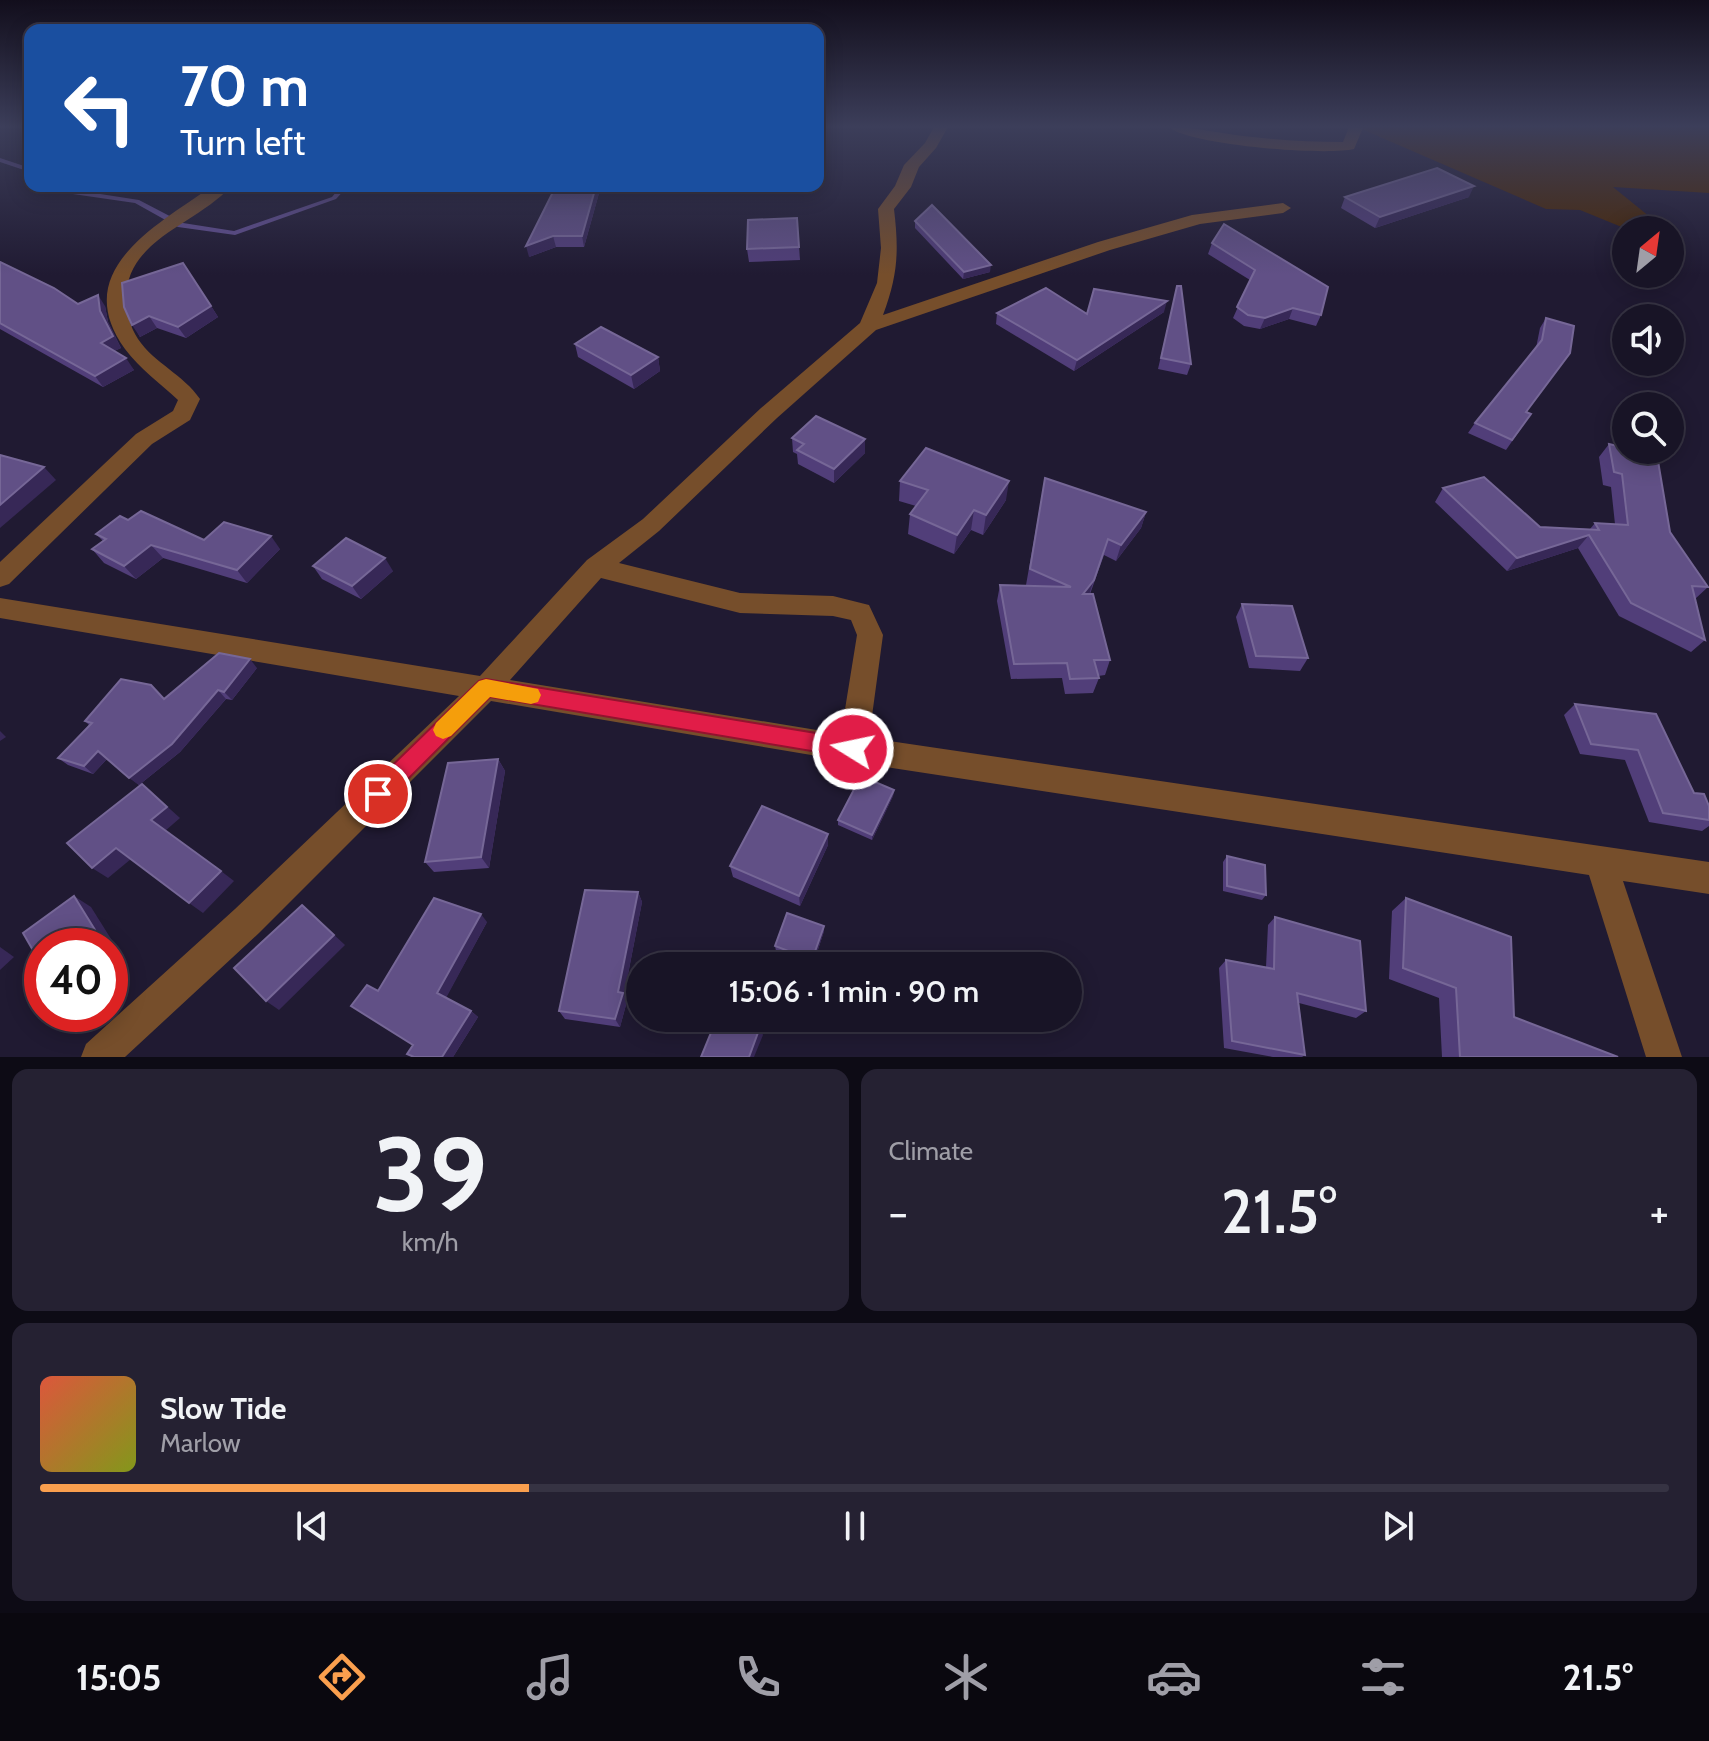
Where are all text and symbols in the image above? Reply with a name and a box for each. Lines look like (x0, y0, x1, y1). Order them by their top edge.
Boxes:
text: 70 m (180, 52, 309, 120)
icon: left (48, 56, 152, 160)
text: Turn left (180, 120, 305, 164)
north arrow (1612, 216, 1684, 288)
map controls (1612, 216, 1684, 464)
button: sound (1612, 304, 1684, 376)
button: search (1612, 392, 1684, 464)
position arrow (811, 707, 895, 791)
pin (344, 760, 412, 828)
icon: arrive (356, 772, 400, 816)
speed limit sign: 40 (24, 928, 128, 1032)
text: 15:06 · 1 min · 90 m (729, 973, 979, 1010)
text: 39 (373, 1111, 488, 1237)
text: Climate (889, 1135, 973, 1167)
text: 21.5° (1221, 1175, 1337, 1248)
text: − (889, 1186, 908, 1239)
text: + (1650, 1186, 1669, 1239)
text: km/h (402, 1226, 459, 1258)
text: Slow Tide (160, 1390, 287, 1427)
text: Marlow (160, 1427, 241, 1459)
icon: previous (290, 1504, 334, 1548)
icon: pause (833, 1504, 877, 1548)
icon: next (1376, 1504, 1420, 1548)
icon: directions (314, 1649, 370, 1705)
icon: music (522, 1649, 578, 1705)
icon: phone (730, 1649, 786, 1705)
icon: climate (938, 1649, 994, 1705)
icon: car (1146, 1649, 1202, 1705)
icon: filters (1355, 1649, 1411, 1705)
text: 15:05 (76, 1655, 161, 1699)
text: 21.5° (1563, 1655, 1633, 1699)

